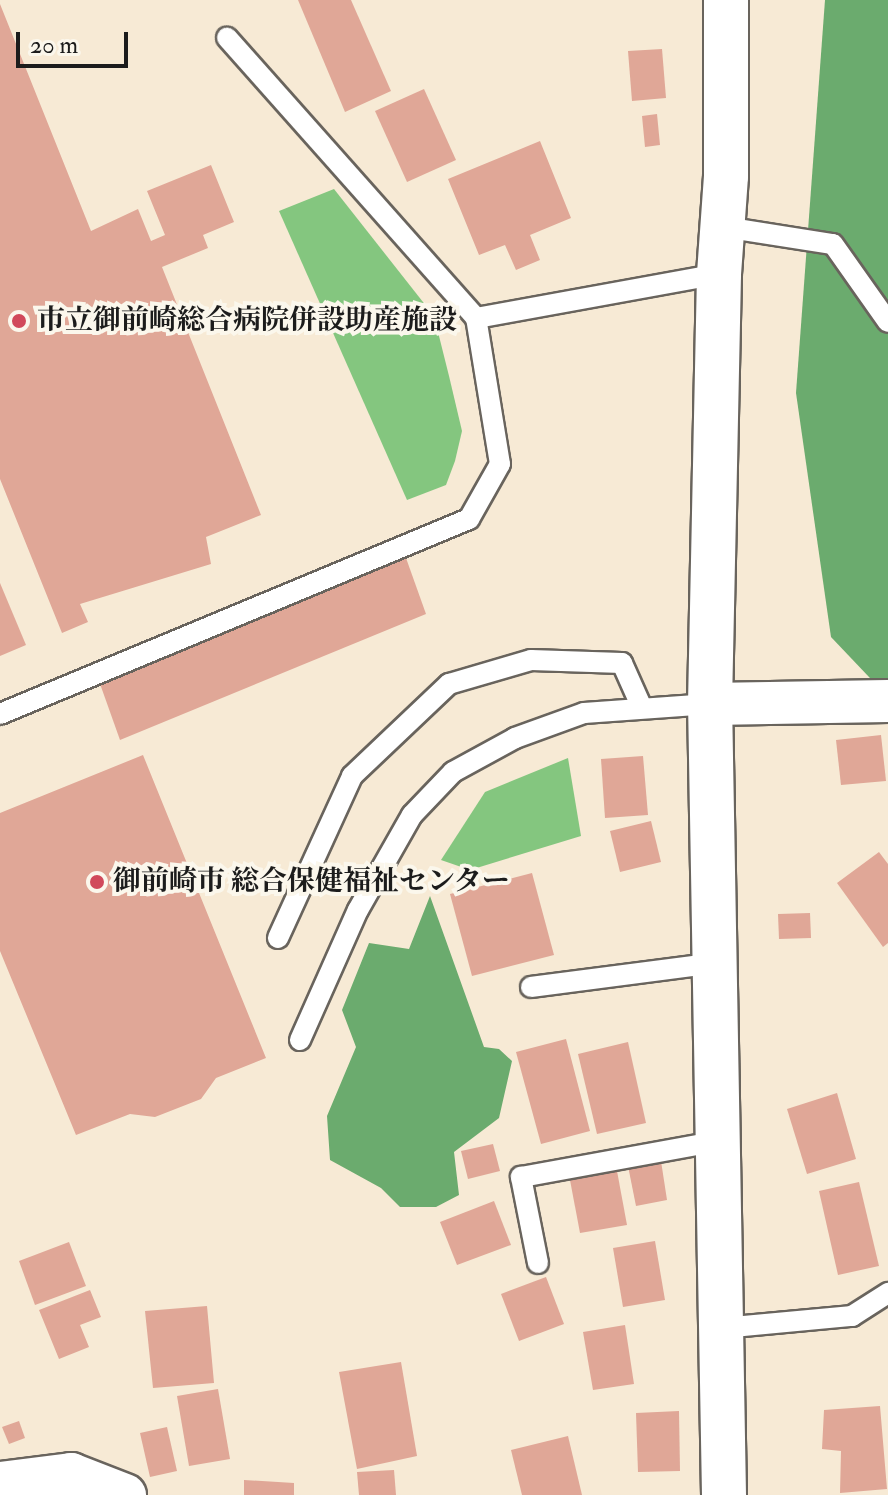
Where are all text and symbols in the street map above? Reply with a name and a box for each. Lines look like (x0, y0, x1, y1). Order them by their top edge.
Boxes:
scale bar (20, 16, 132, 66)
text: 20 m (30, 30, 78, 61)
place label: 市立御前崎総合病院併設助産施設 (37, 304, 457, 338)
marker: 市立御前崎総合病院併設助産施設 (8, 310, 30, 332)
place label: 御前崎市 総合保健福祉センター (113, 865, 511, 899)
marker: 御前崎市 総合保健福祉センター (88, 873, 106, 891)

